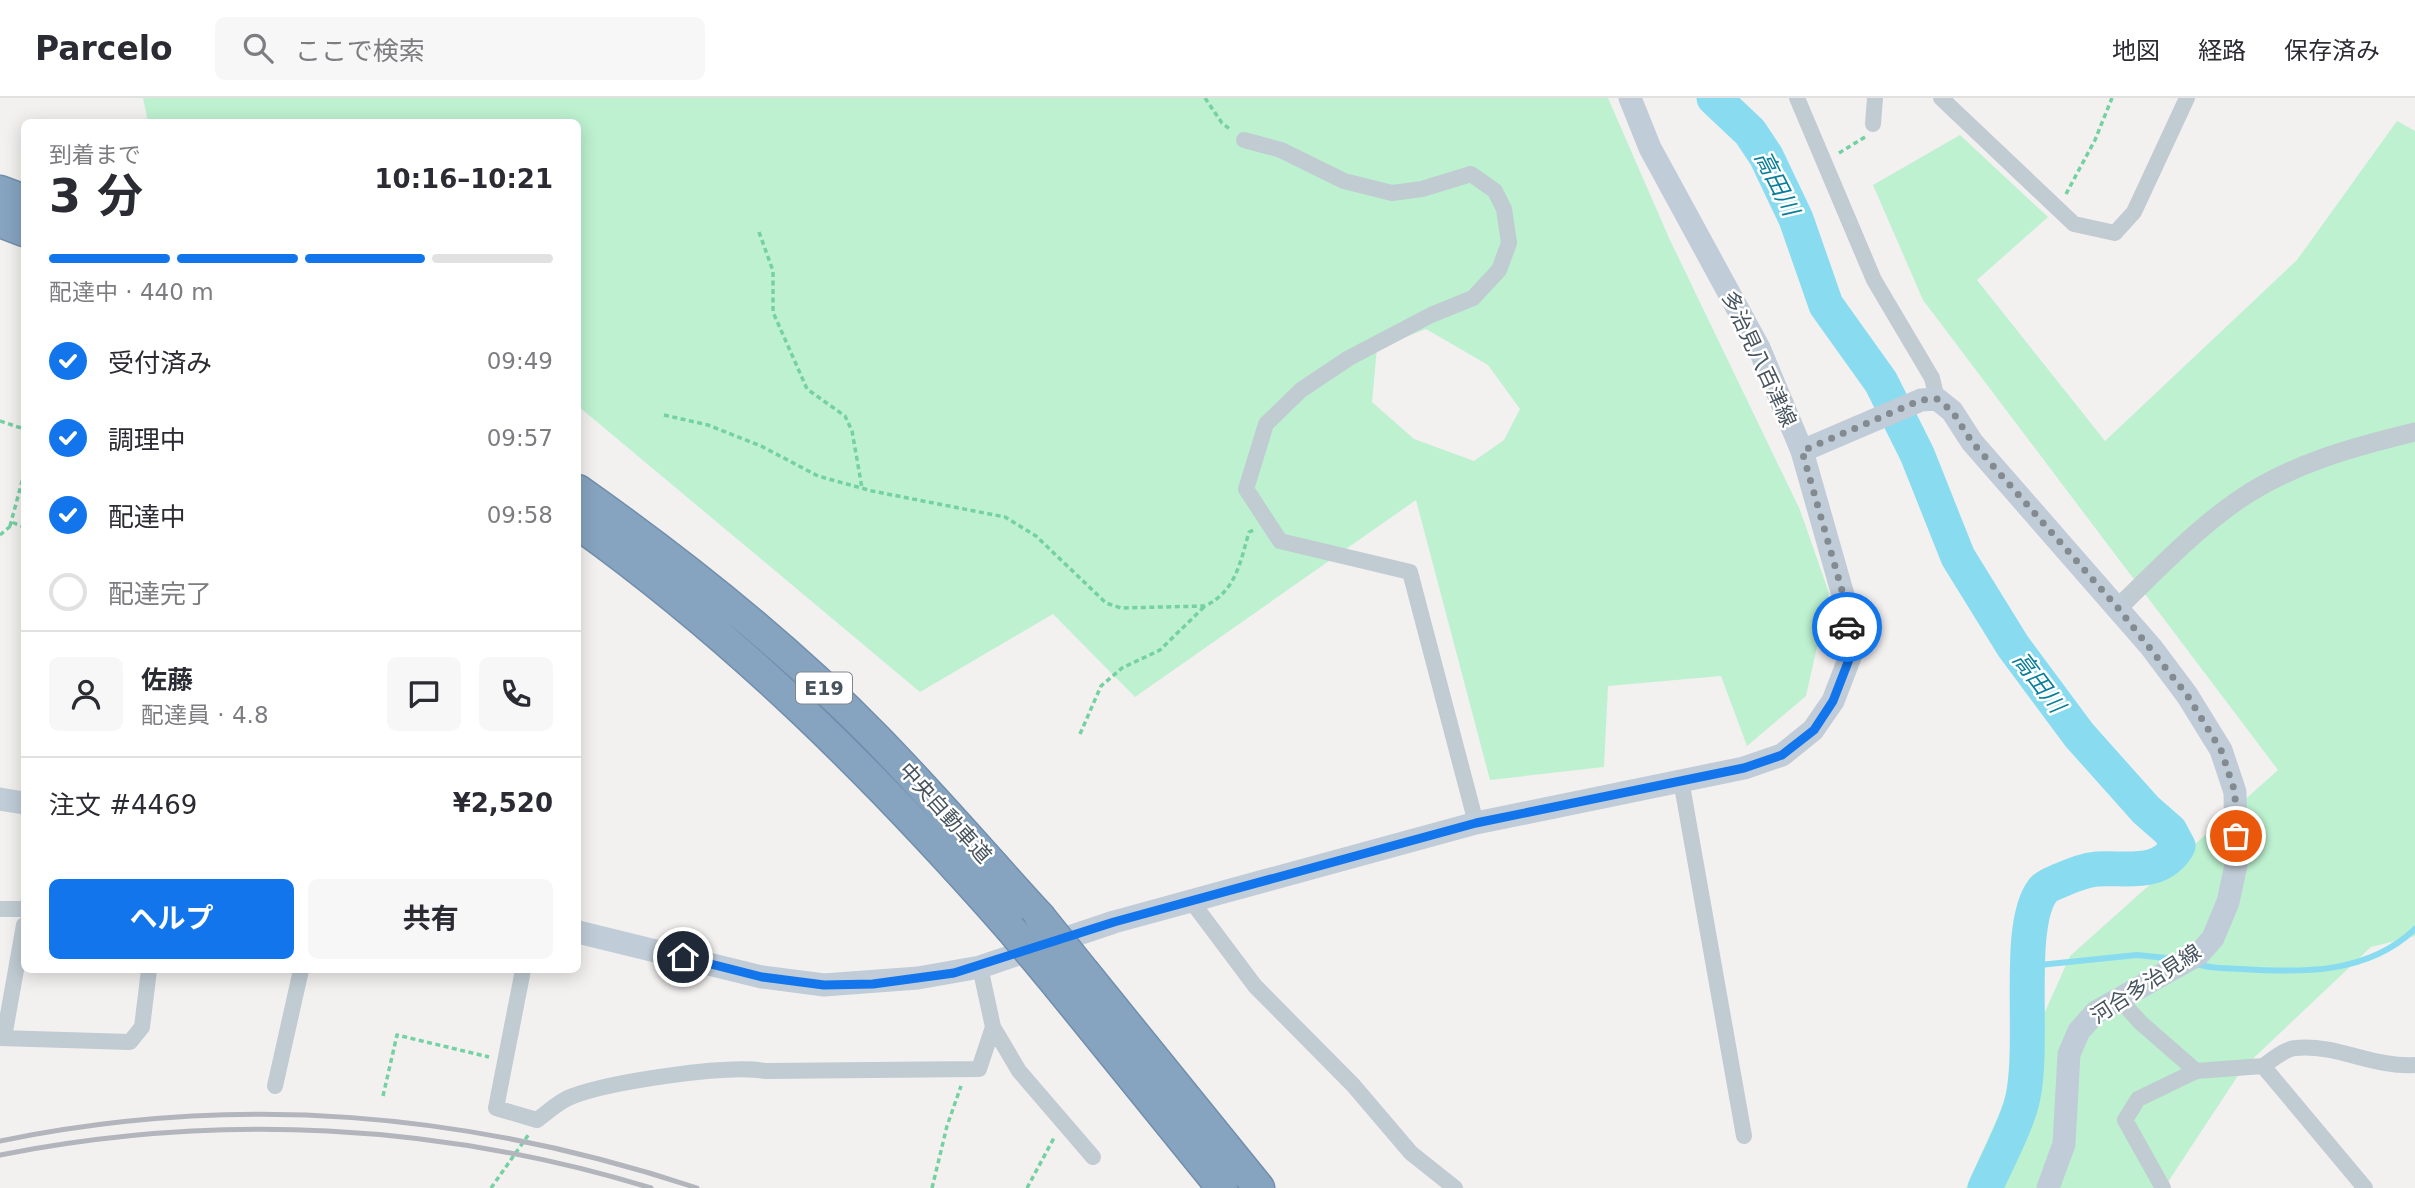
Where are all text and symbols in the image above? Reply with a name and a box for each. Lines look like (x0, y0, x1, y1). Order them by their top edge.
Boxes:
search box (215, 17, 705, 80)
text: Parcelo (35, 29, 173, 68)
icon: search (239, 29, 277, 67)
text: ここで検索 (295, 36, 425, 66)
text: 地図 (2112, 37, 2160, 65)
text: 経路 (2198, 37, 2246, 65)
text: 保存済み (2284, 37, 2380, 65)
text: 到着まで (49, 142, 141, 168)
water label: 高田川 (1750, 146, 1806, 222)
text: 10:16–10:21 (374, 164, 553, 194)
text: 3 分 (49, 169, 143, 223)
text: 配達中 · 440 m (49, 279, 214, 305)
street label: 多治見八百津線 (1717, 287, 1801, 431)
icon: check (49, 342, 87, 380)
text: 受付済み (108, 348, 212, 378)
text: 09:49 (487, 348, 553, 374)
icon: check (49, 419, 87, 457)
text: 調理中 (108, 425, 186, 455)
text: 09:57 (487, 425, 553, 451)
icon: check (49, 496, 87, 534)
text: 配達中 (108, 502, 186, 532)
text: 09:58 (487, 502, 553, 528)
text: 配達完了 (108, 579, 212, 609)
courier (1812, 592, 1882, 662)
icon: car (1828, 608, 1866, 646)
water label: 高田川 (2008, 647, 2072, 720)
button: person (49, 657, 123, 731)
button: chat (387, 657, 461, 731)
button: phone (479, 657, 553, 731)
text: 佐藤 (141, 665, 193, 695)
road number: E19 (796, 673, 852, 704)
text: 配達員 · 4.8 (141, 702, 269, 728)
street label: 中央自動車道 (894, 758, 996, 868)
text: ¥2,520 (453, 788, 553, 818)
text: 注文 #4469 (49, 790, 197, 820)
pin (2206, 806, 2266, 866)
icon: bag (2217, 817, 2255, 855)
button: ヘルプ (49, 879, 294, 959)
button: 共有 (308, 879, 553, 959)
pin (653, 927, 713, 987)
icon: home (664, 938, 702, 976)
street label: 河合多治見線 (2087, 940, 2205, 1028)

